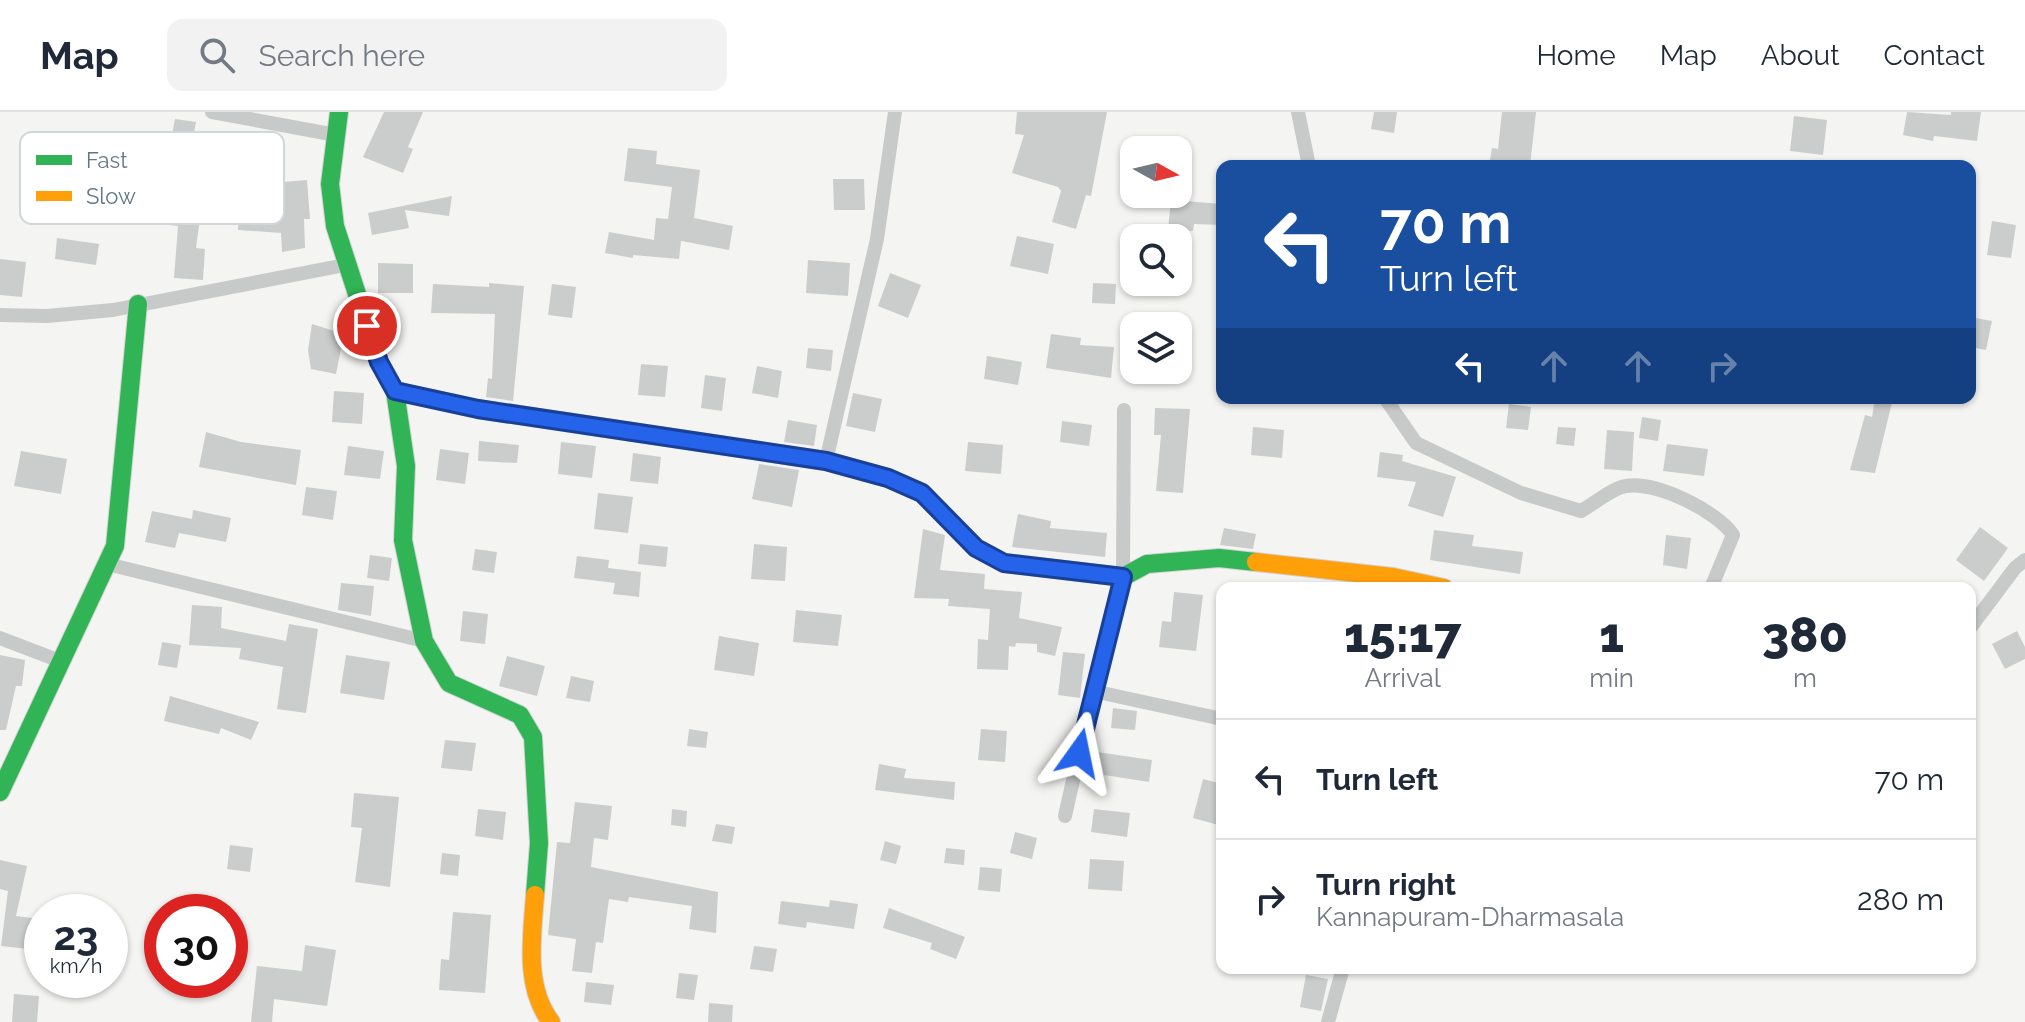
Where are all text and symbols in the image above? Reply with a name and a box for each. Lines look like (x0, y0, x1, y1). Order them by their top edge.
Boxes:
search box (167, 19, 727, 91)
text: Map (40, 33, 119, 78)
icon: search (195, 33, 239, 77)
text: Search here (259, 38, 425, 73)
text: Home (1536, 39, 1616, 72)
text: Map (1660, 39, 1717, 72)
text: About (1761, 39, 1840, 72)
text: Contact (1884, 39, 1985, 72)
legend (20, 132, 284, 224)
north arrow (1120, 136, 1192, 208)
map controls (1120, 136, 1192, 384)
text: Fast (86, 147, 128, 173)
text: Slow (86, 183, 136, 209)
text: 70 m (1380, 190, 1511, 256)
icon: left (1248, 192, 1352, 296)
button: search (1120, 224, 1192, 296)
text: Turn left (1380, 257, 1518, 299)
pin (333, 292, 401, 360)
icon: arrive (345, 304, 389, 348)
button: layers (1120, 312, 1192, 384)
icon: left (1448, 344, 1492, 388)
icon: ahead (1532, 344, 1576, 388)
icon: ahead (1616, 344, 1660, 388)
icon: right (1700, 344, 1744, 388)
text: 15:17 (1344, 607, 1461, 663)
text: 1 (1599, 607, 1624, 663)
text: 380 (1762, 607, 1848, 663)
text: Arrival (1365, 663, 1441, 693)
text: min (1589, 663, 1634, 693)
text: m (1793, 663, 1817, 693)
position arrow (1037, 711, 1121, 795)
icon: left (1248, 757, 1292, 801)
text: Turn left (1316, 762, 1438, 797)
text: 70 m (1874, 762, 1944, 797)
text: Turn right (1316, 867, 1456, 902)
icon: right (1248, 877, 1292, 921)
text: 280 m (1857, 882, 1944, 917)
speed limit sign: 30 (144, 894, 248, 998)
text: Kannapuram-Dharmasala (1316, 902, 1624, 932)
text: 23 (54, 912, 98, 959)
text: km/h (50, 954, 102, 978)

